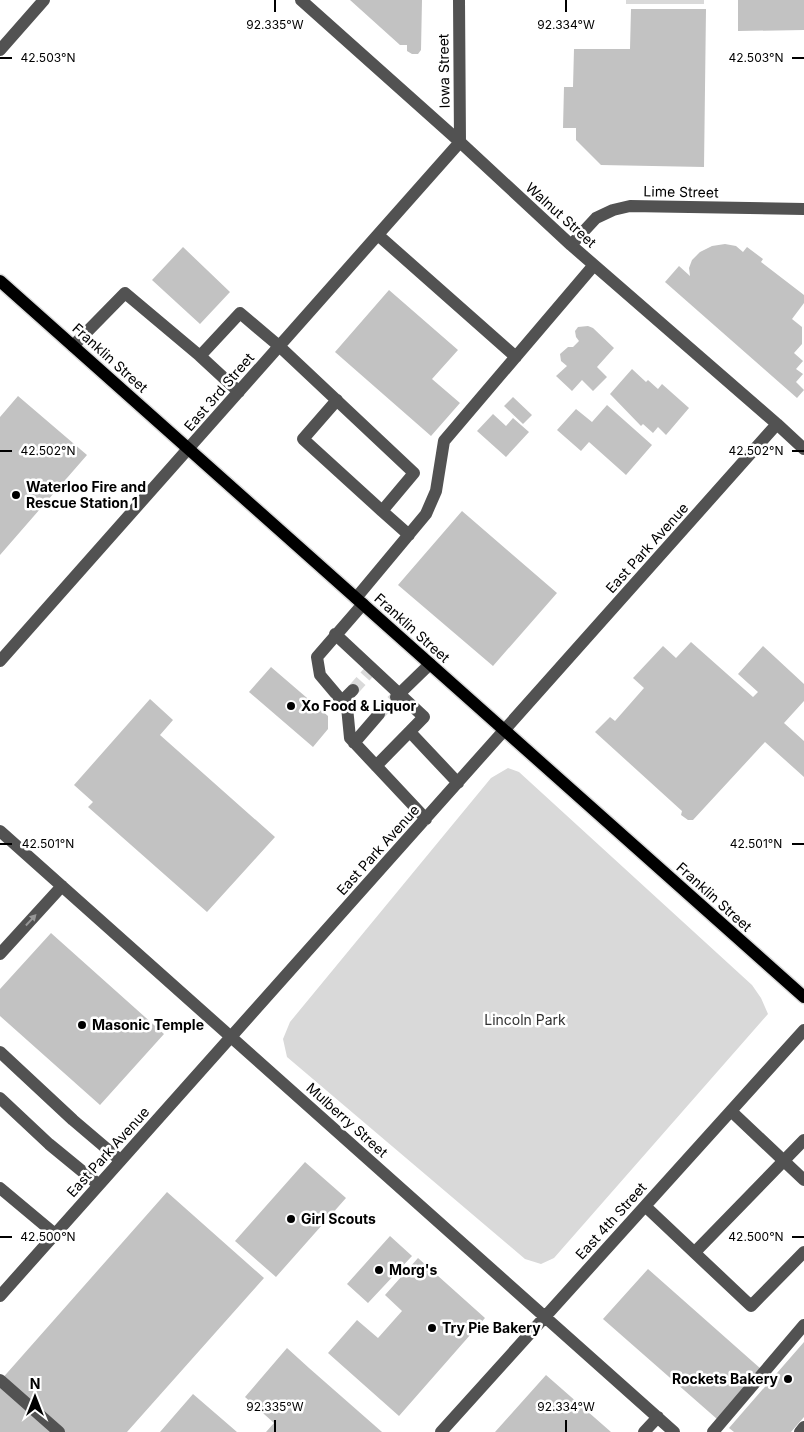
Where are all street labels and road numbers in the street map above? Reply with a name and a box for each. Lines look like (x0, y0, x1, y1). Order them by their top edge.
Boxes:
street label: Iowa Street (434, 33, 453, 108)
street label: Walnut Street (523, 179, 600, 251)
street label: Lime Street (643, 182, 719, 201)
street label: Franklin Street (69, 319, 152, 396)
street label: East 3rd Street (180, 349, 257, 434)
street label: East Park Avenue (602, 499, 692, 596)
street label: Franklin Street (371, 589, 454, 666)
street label: East Park Avenue (333, 801, 423, 898)
street label: Franklin Street (673, 858, 756, 935)
street label: Mulberry Street (303, 1079, 392, 1161)
street label: East Park Avenue (63, 1103, 153, 1200)
street label: East 4th Street (572, 1178, 650, 1263)

